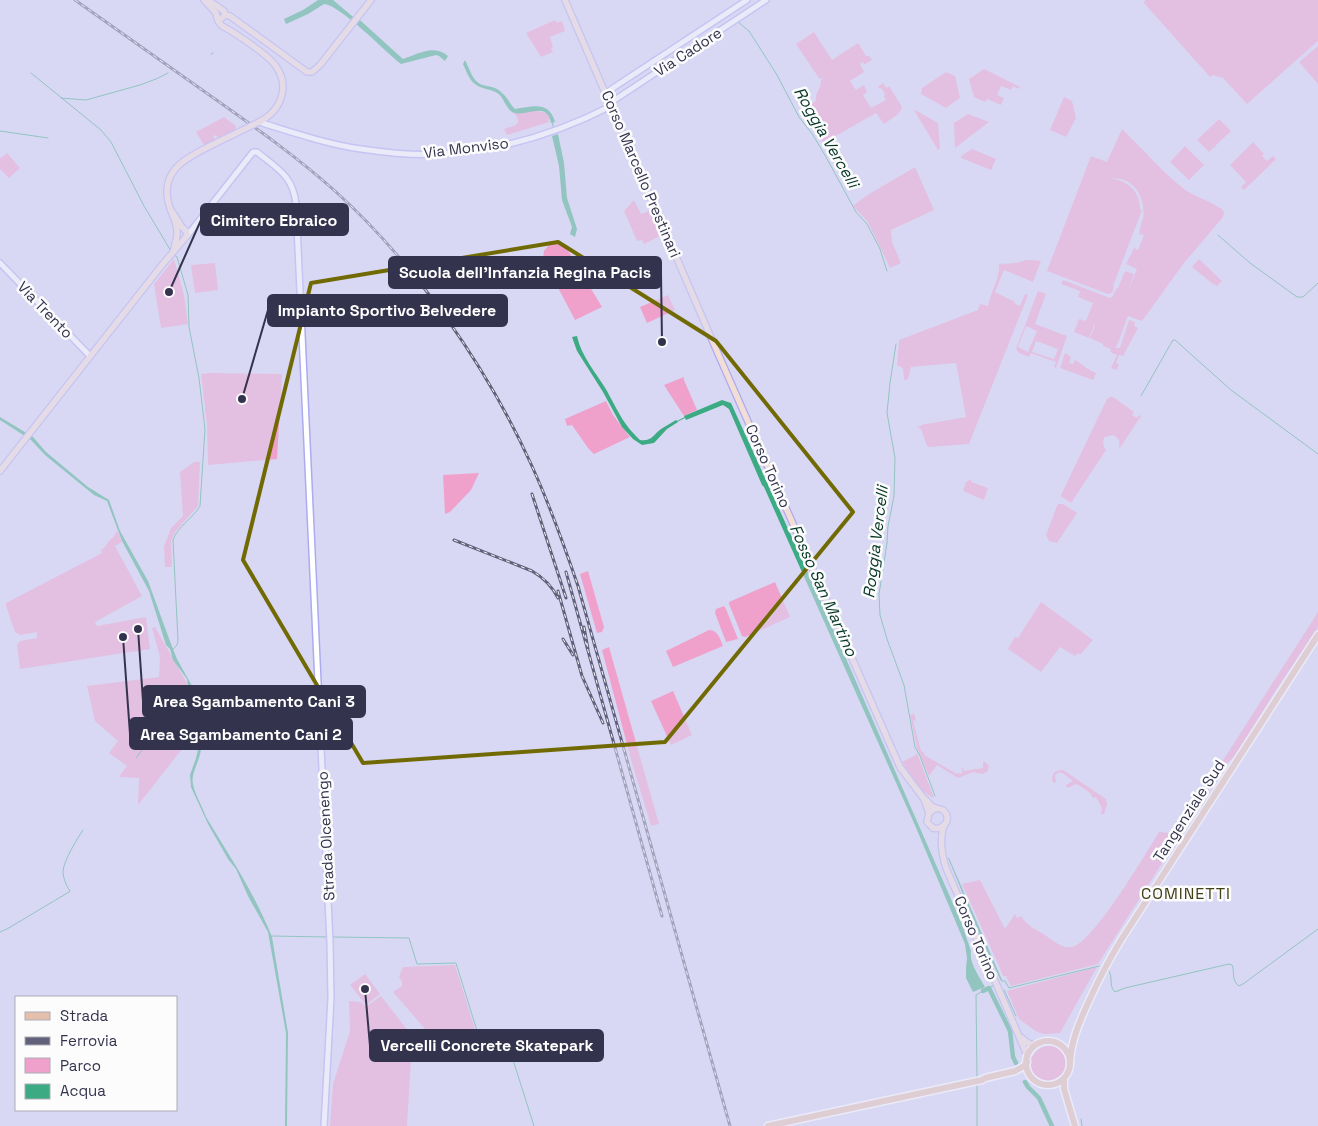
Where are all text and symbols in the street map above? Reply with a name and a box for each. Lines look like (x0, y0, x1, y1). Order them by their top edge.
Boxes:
street label: Via Cadore (650, 23, 725, 80)
water label: Roggia Vercelli (789, 83, 865, 193)
street label: Corso Marcello Prestinari (598, 87, 685, 260)
street label: Via Monviso (422, 133, 510, 162)
callout: Cimitero Ebraico (201, 204, 348, 235)
text: Cimitero Ebraico (211, 210, 337, 231)
callout: Scuola dell'Infanzia Regina Pacis (389, 257, 661, 288)
text: Scuola dell'Infanzia Regina Pacis (399, 262, 651, 283)
street label: Via Trento (14, 277, 77, 342)
callout: Impianto Sportivo Belvedere (268, 295, 507, 326)
text: Impianto Sportivo Belvedere (278, 300, 496, 321)
street label: Corso Torino (742, 421, 795, 511)
water label: Roggia Vercelli (858, 483, 893, 599)
water label: Fosso San Martino (785, 521, 863, 660)
callout: Area Sgambamento Cani 3 (143, 686, 365, 717)
text: Area Sgambamento Cani 3 (153, 691, 355, 712)
callout: Area Sgambamento Cani 2 (130, 718, 352, 749)
text: Area Sgambamento Cani 2 (140, 724, 342, 745)
street label: Tangenziale Sud (1149, 756, 1229, 865)
street label: Strada Olcenengo (313, 771, 338, 901)
district label: COMINETTI (1141, 883, 1231, 904)
street label: Corso Torino (950, 893, 1003, 983)
legend (15, 996, 178, 1111)
text: Strada (60, 1006, 109, 1025)
callout: Vercelli Concrete Skatepark (370, 1030, 603, 1061)
text: Ferrovia (60, 1031, 118, 1050)
text: Vercelli Concrete Skatepark (380, 1035, 594, 1056)
text: Parco (60, 1056, 101, 1075)
text: Acqua (60, 1081, 106, 1100)

